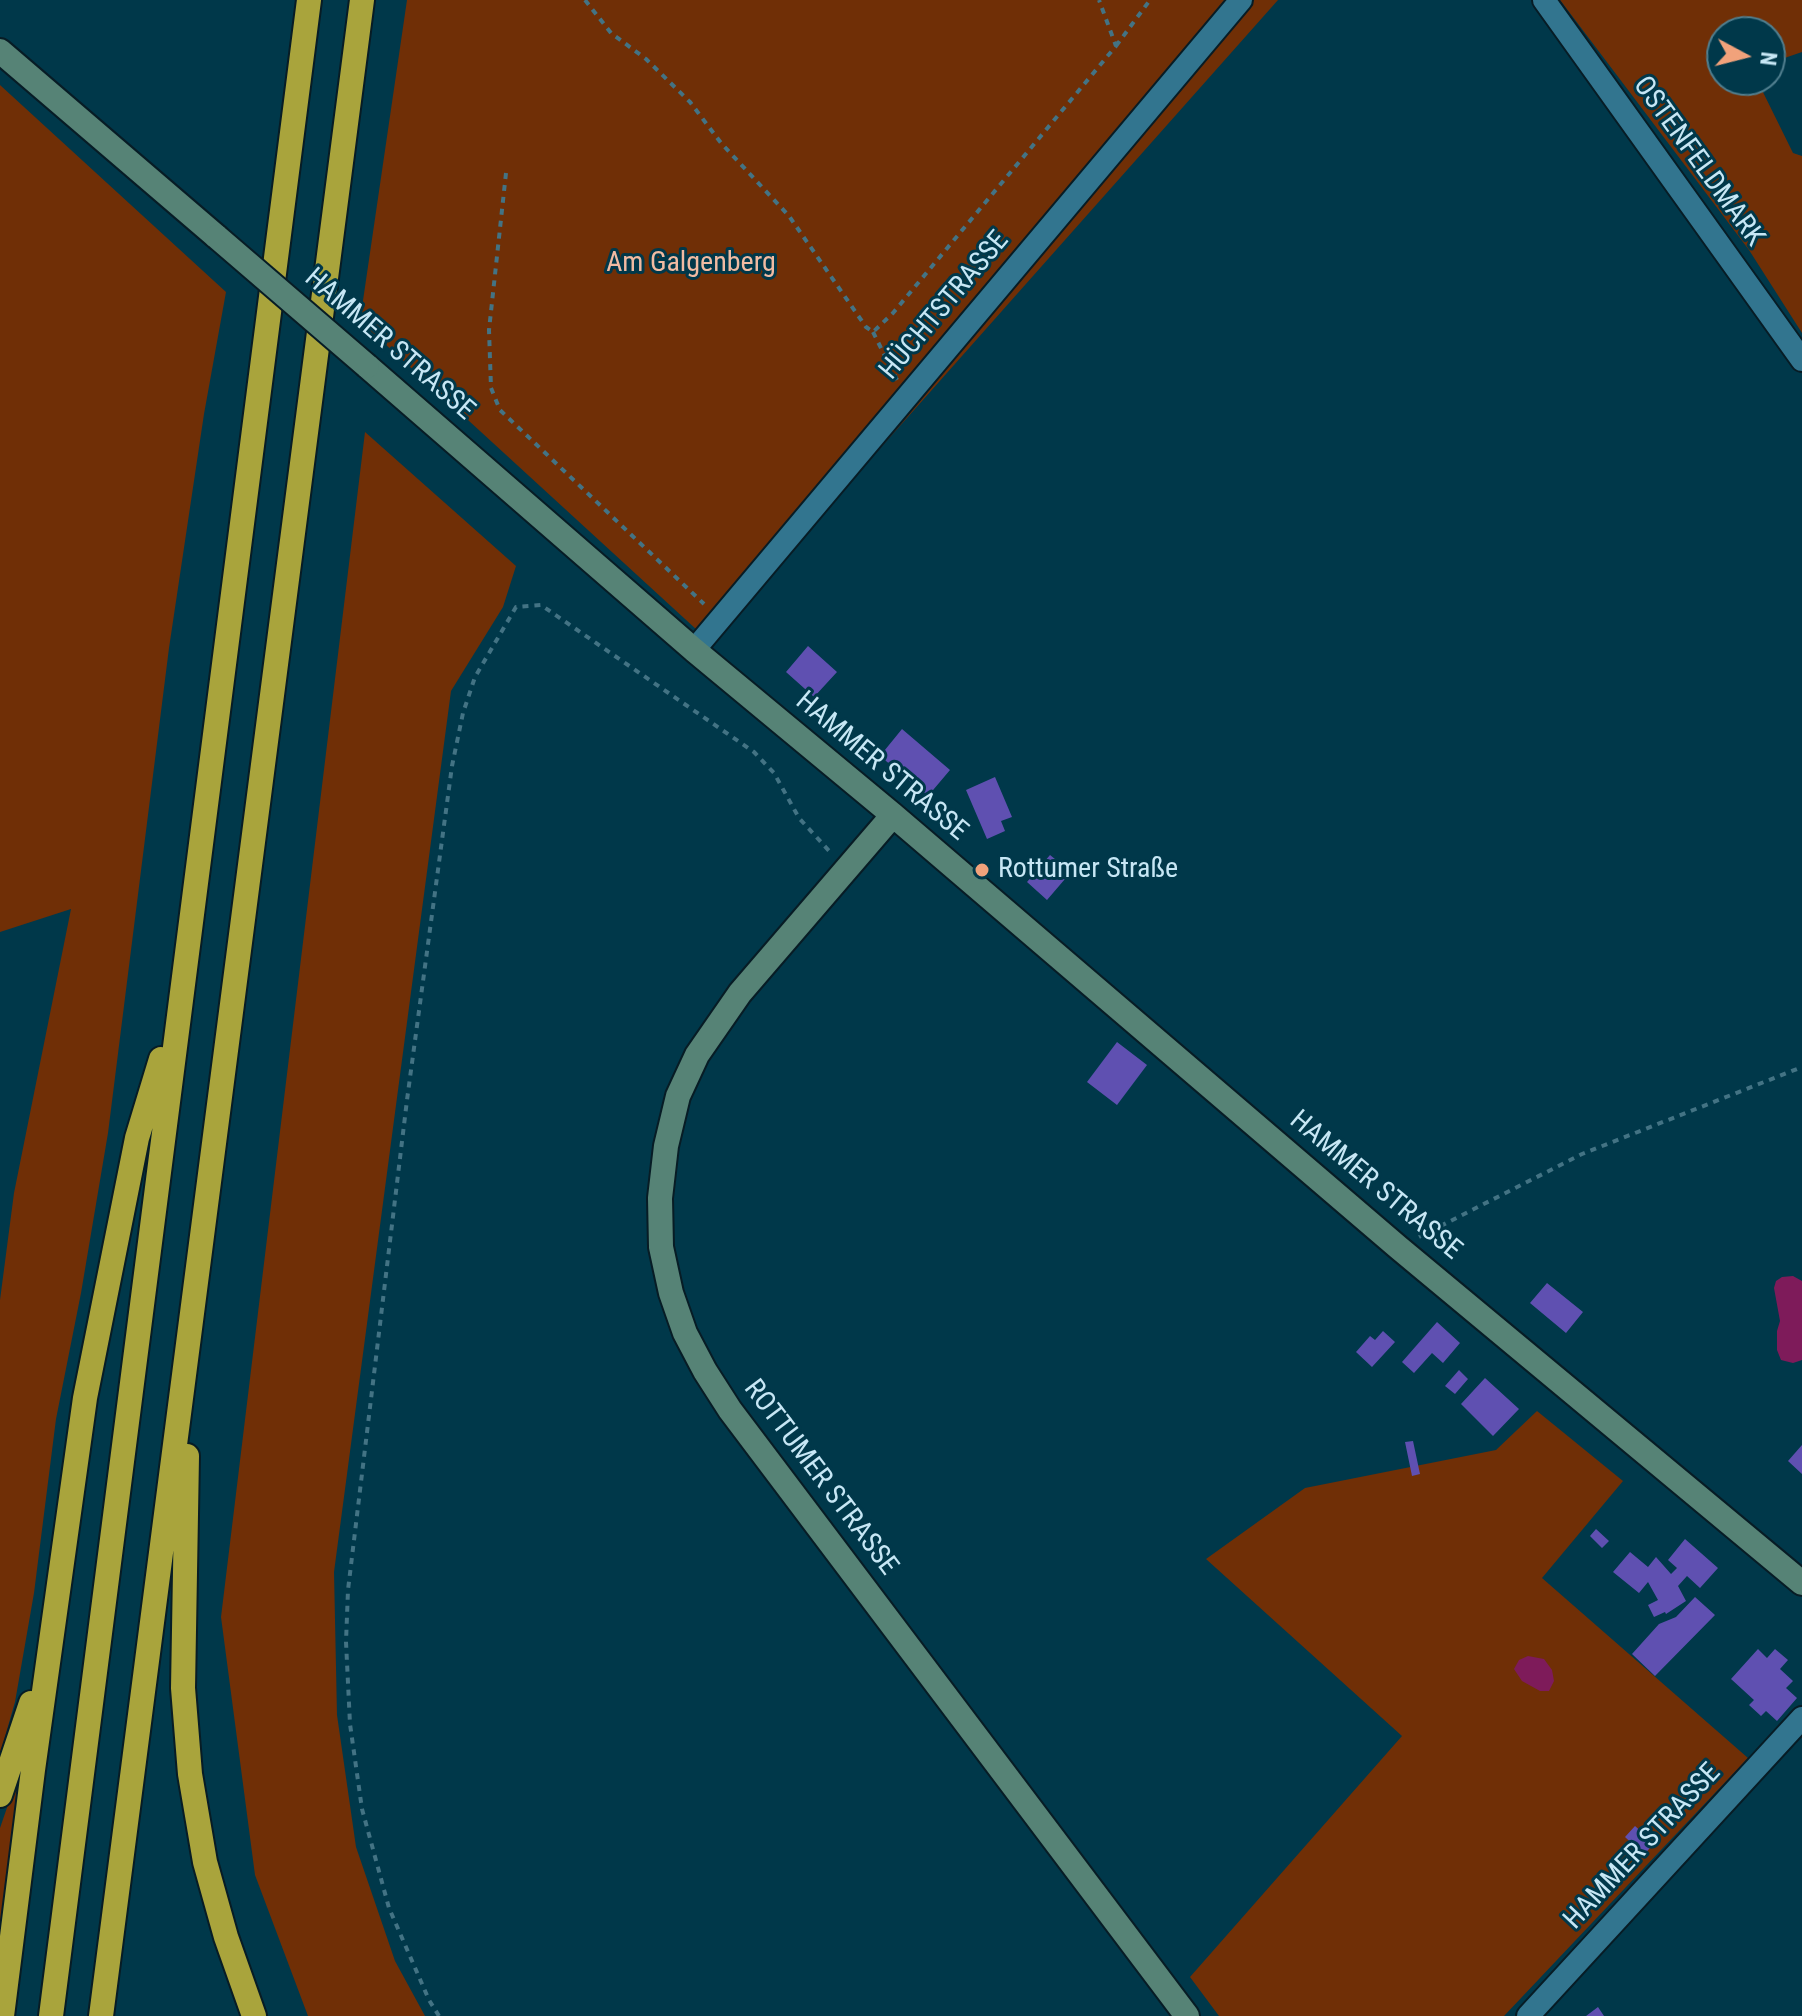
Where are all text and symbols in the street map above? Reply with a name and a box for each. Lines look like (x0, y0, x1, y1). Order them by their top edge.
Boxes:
north arrow (1706, 16, 1786, 96)
text: N (1755, 51, 1782, 67)
street label: OSTENFELDMARK (1625, 71, 1771, 253)
street label: HÜCHTSTRASSE (873, 225, 1017, 387)
park label: Am Galgenberg (606, 247, 776, 281)
street label: HAMMER STRASSE (297, 262, 481, 428)
street label: HAMMER STRASSE (788, 685, 974, 849)
place label: Rottumer Straße (998, 853, 1178, 887)
marker: Rottumer Straße (973, 861, 991, 879)
street label: HAMMER STRASSE (1282, 1104, 1468, 1268)
street label: ROTTUMER STRASSE (736, 1374, 904, 1582)
street label: HAMMER STRASSE (1558, 1757, 1728, 1937)

